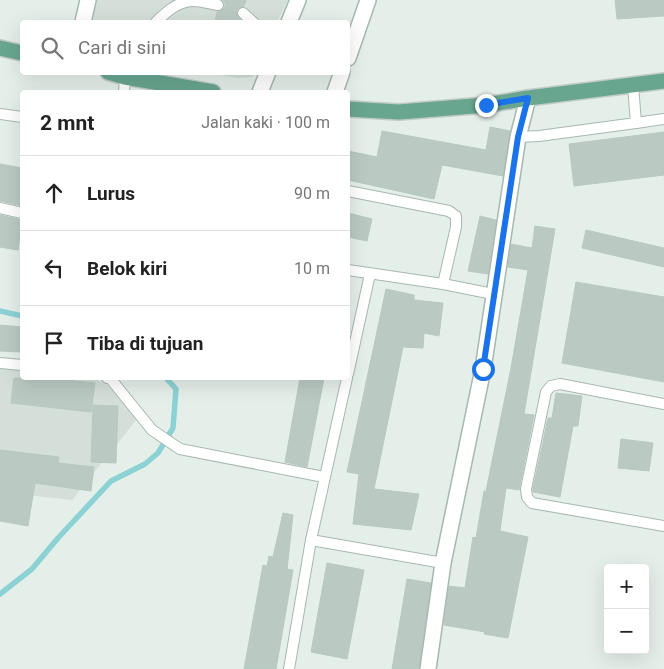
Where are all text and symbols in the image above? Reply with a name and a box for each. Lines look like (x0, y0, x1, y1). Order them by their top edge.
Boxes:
search box (20, 20, 350, 75)
icon: search (38, 34, 66, 62)
text: Cari di sini (78, 36, 166, 59)
route end (475, 94, 498, 117)
text: 2 mnt (40, 111, 94, 135)
text: Jalan kaki · 100 m (201, 113, 330, 132)
icon: ahead (40, 179, 68, 207)
text: Lurus (87, 182, 135, 205)
text: 90 m (294, 184, 330, 203)
icon: left (40, 254, 68, 282)
text: Belok kiri (87, 257, 167, 280)
text: 10 m (294, 259, 330, 278)
icon: arrive (40, 329, 68, 357)
text: Tiba di tujuan (87, 332, 203, 355)
route start (472, 358, 495, 381)
map controls (604, 564, 649, 654)
button: + (604, 564, 649, 609)
button: − (604, 609, 649, 654)

